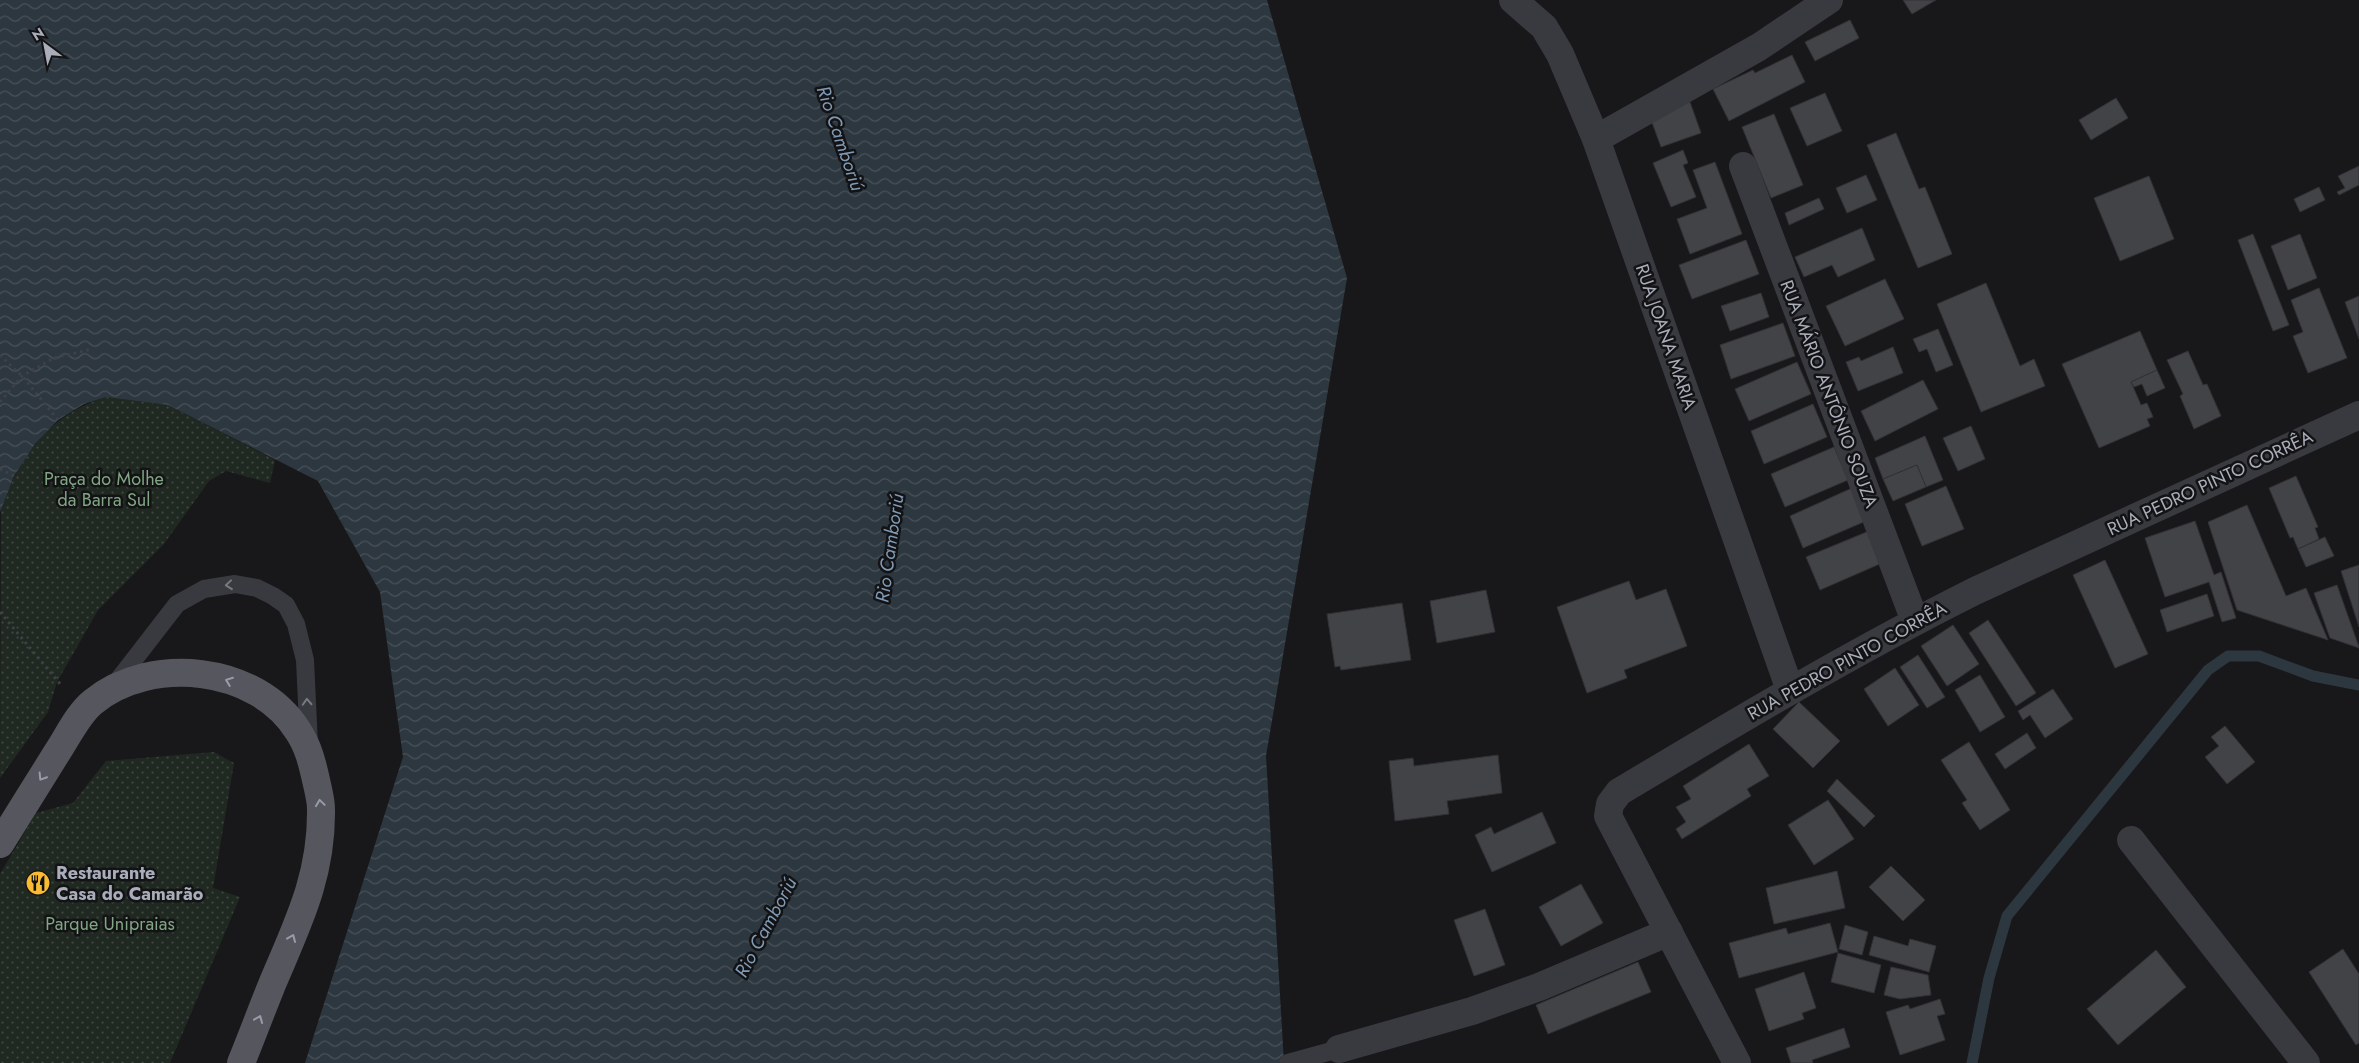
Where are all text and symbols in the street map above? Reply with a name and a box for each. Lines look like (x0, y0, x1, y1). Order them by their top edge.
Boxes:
north arrow (20, 20, 70, 70)
text: N (28, 23, 48, 45)
water label: Rio Camboriú (810, 82, 871, 195)
street label: RUA JOANA MARIA (1629, 261, 1703, 413)
street label: RUA MÁRIO ANTÔNIO SOUZA (1774, 276, 1884, 512)
street label: RUA PEDRO PINTO CORRÊA (2103, 424, 2317, 542)
park label: Praça do Molhe da Barra Sul (44, 466, 164, 513)
water label: Rio Camboriú (868, 492, 911, 604)
one-way arrow (225, 579, 233, 590)
street label: RUA PEDRO PINTO CORRÊA (1743, 595, 1951, 727)
one-way arrow (225, 677, 234, 688)
one-way arrow (301, 698, 312, 706)
one-way arrow (38, 772, 48, 781)
one-way arrow (315, 798, 326, 806)
place label: Restaurante Casa do Camarão (56, 860, 204, 907)
restaurant icon: Restaurante Casa do Camarão (25, 870, 51, 896)
water label: Rio Camboriú (728, 872, 803, 982)
park label: Parque Unipraias (45, 911, 175, 937)
one-way arrow (286, 934, 297, 943)
one-way arrow (253, 1015, 263, 1024)

